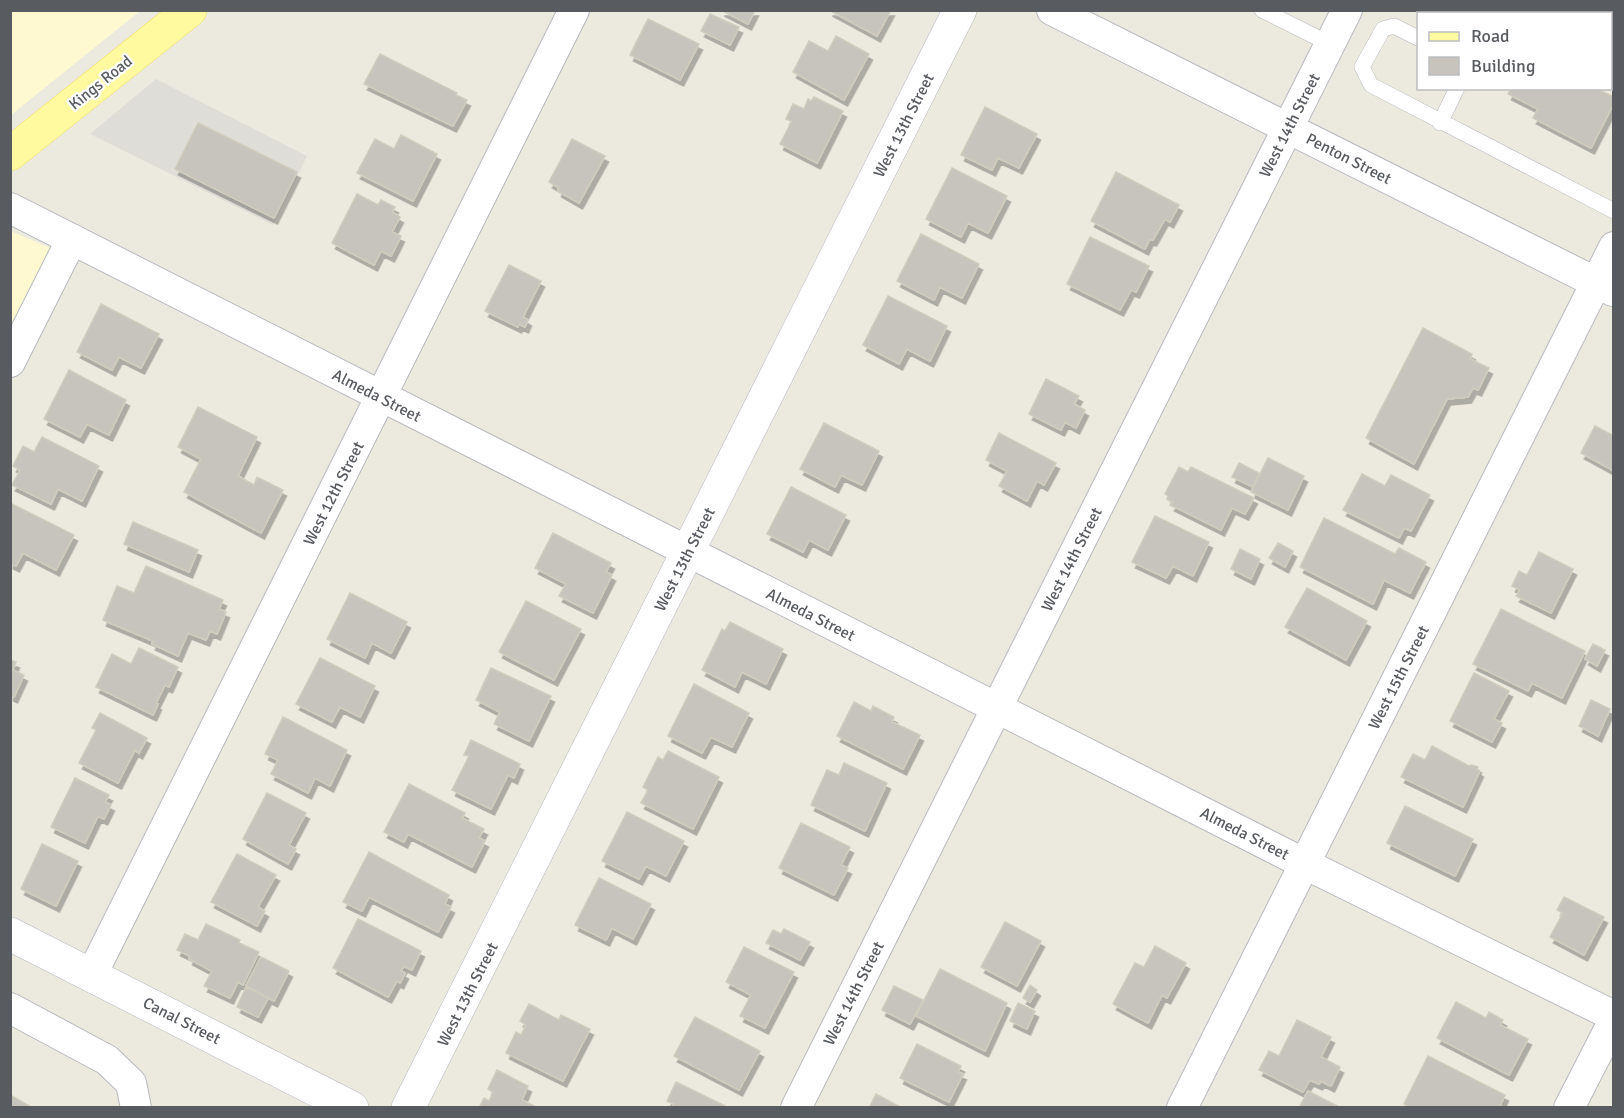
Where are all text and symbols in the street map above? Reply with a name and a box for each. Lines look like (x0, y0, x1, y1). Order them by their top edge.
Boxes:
legend (1417, 12, 1612, 90)
text: Road (1471, 25, 1510, 47)
street label: Kings Road (65, 51, 136, 114)
text: Building (1471, 55, 1535, 77)
street label: West 13th Street (869, 70, 939, 181)
street label: West 14th Street (1255, 70, 1325, 181)
street label: Penton Street (1303, 129, 1395, 189)
street label: Almeda Street (329, 365, 425, 427)
street label: West 12th Street (299, 438, 369, 549)
street label: West 13th Street (650, 504, 720, 615)
street label: West 14th Street (1037, 504, 1107, 615)
street label: Almeda Street (763, 584, 859, 646)
street label: West 15th Street (1364, 622, 1434, 733)
street label: Almeda Street (1197, 803, 1293, 865)
street label: West 14th Street (819, 938, 889, 1049)
street label: West 13th Street (433, 939, 503, 1050)
street label: Canal Street (139, 993, 224, 1049)

